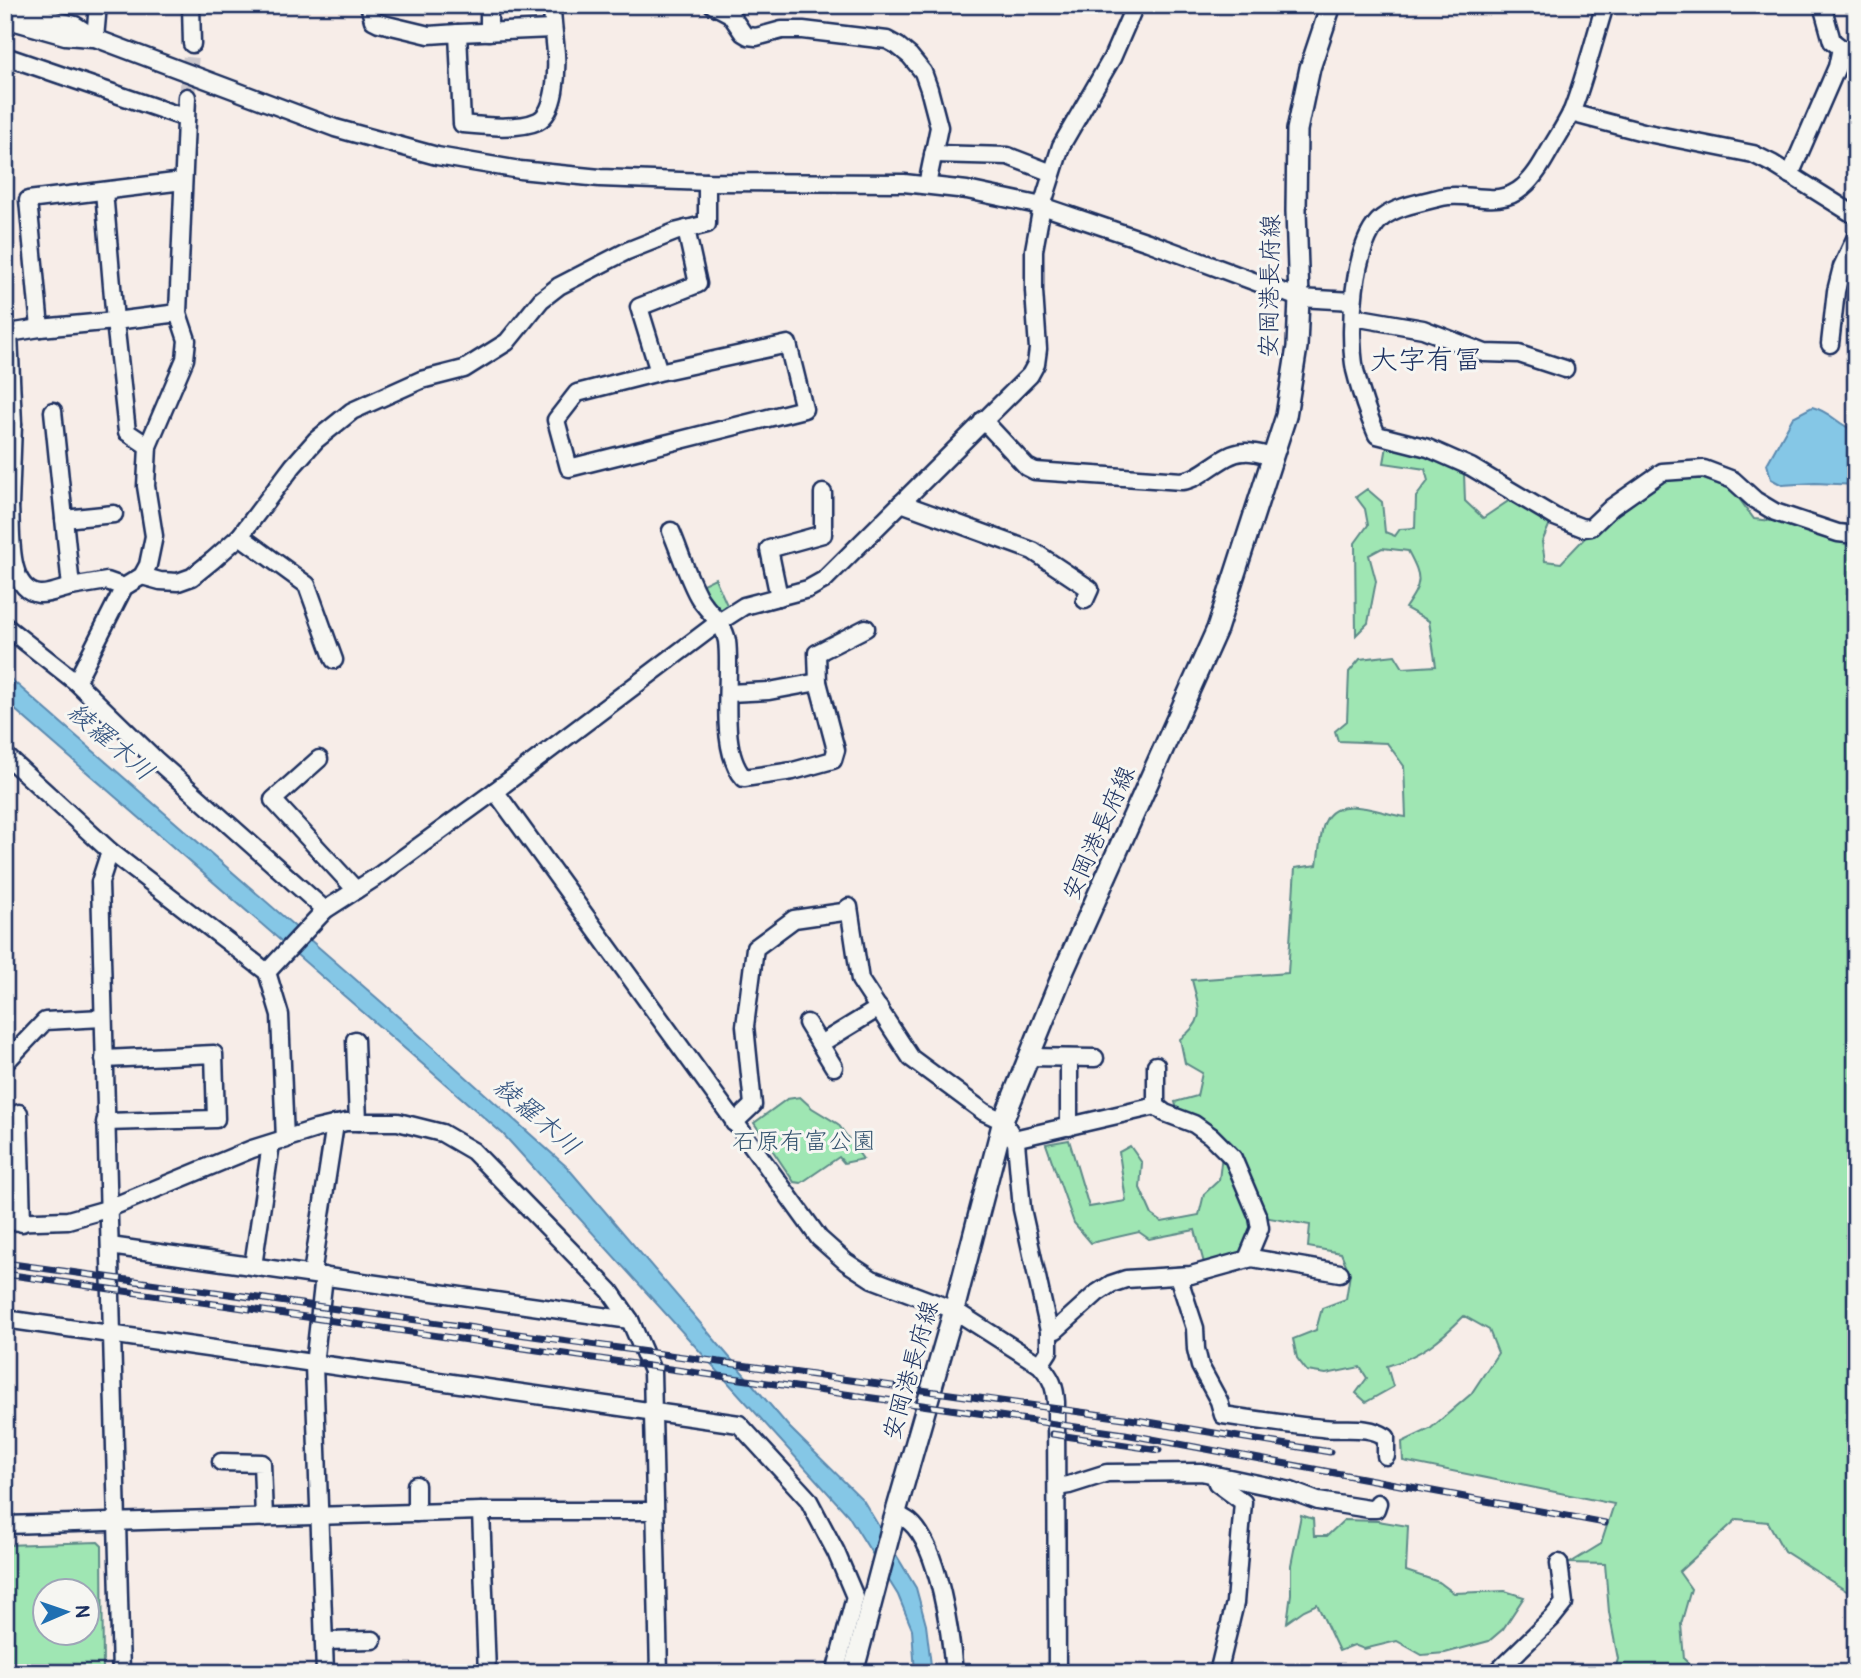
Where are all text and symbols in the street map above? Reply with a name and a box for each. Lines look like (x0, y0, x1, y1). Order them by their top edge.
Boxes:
street label: 安岡港長府線 (1254, 214, 1286, 358)
district label: 大字有冨 (1370, 343, 1482, 378)
water label: 綾羅木川 (61, 696, 161, 788)
street label: 安岡港長府線 (1056, 761, 1142, 905)
water label: 綾羅木川 (487, 1071, 587, 1163)
park label: 石原有富公園 (732, 1127, 876, 1156)
street label: 安岡港長府線 (877, 1297, 945, 1443)
north arrow (32, 1576, 102, 1646)
text: N (70, 1605, 94, 1618)

